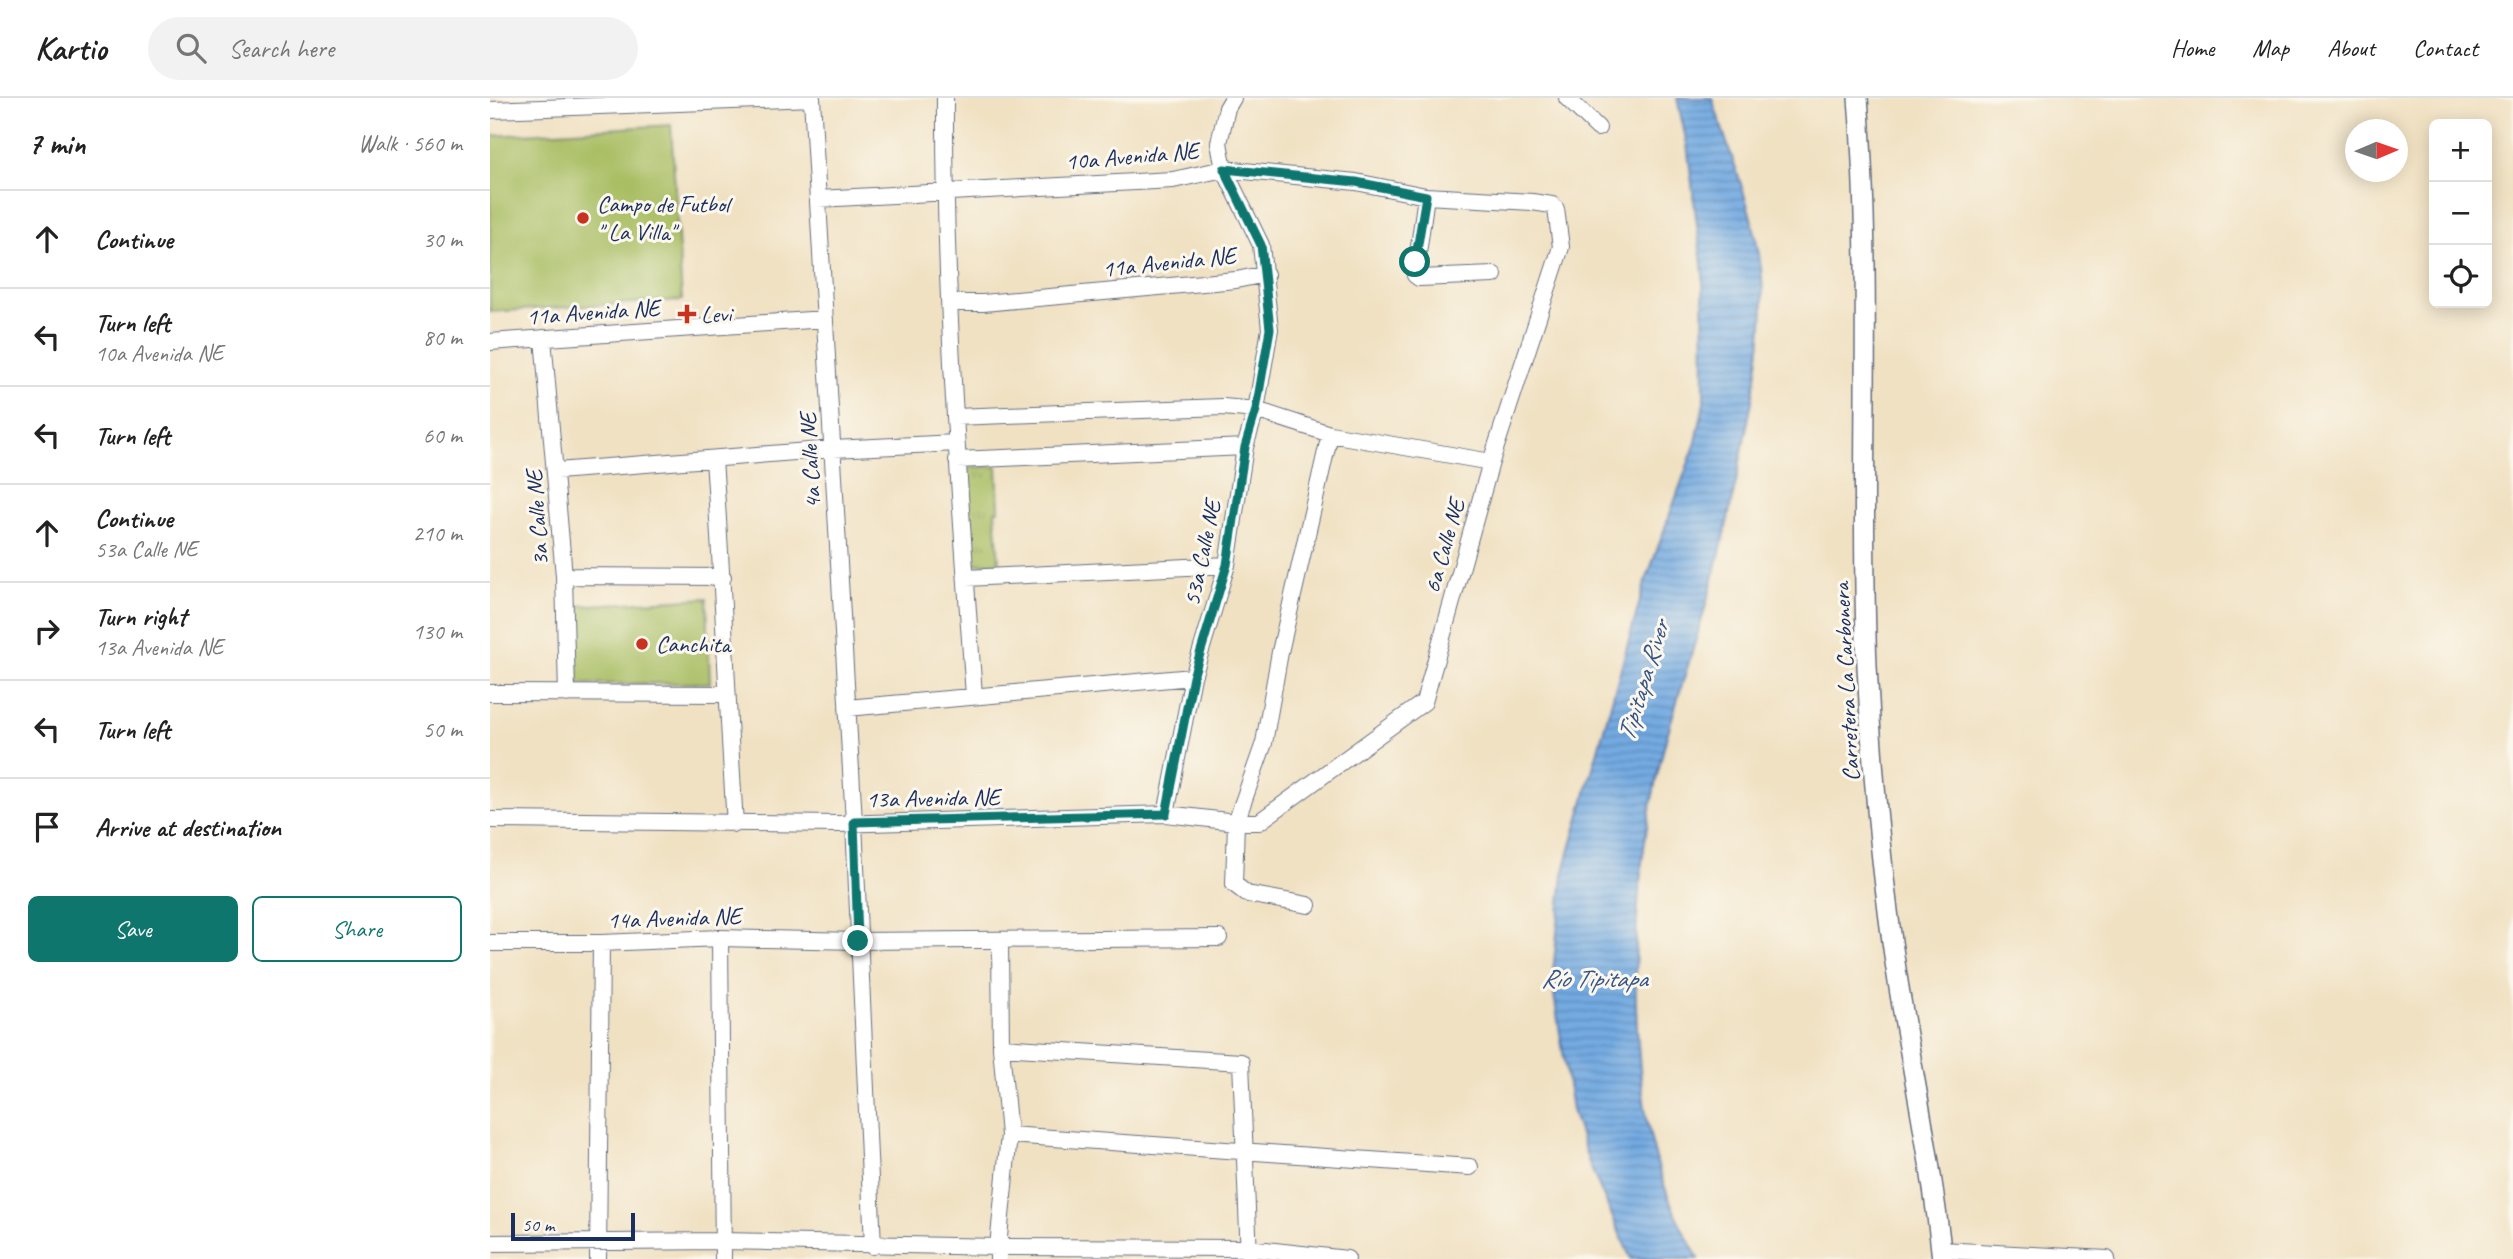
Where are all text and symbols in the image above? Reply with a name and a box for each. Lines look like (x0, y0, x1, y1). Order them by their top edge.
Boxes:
search box (148, 17, 638, 80)
text: Kartio (35, 27, 106, 69)
icon: search (172, 29, 210, 67)
text: Search here (228, 32, 334, 65)
text: Home (2171, 33, 2214, 63)
text: Map (2252, 33, 2289, 63)
text: About (2327, 33, 2375, 63)
text: Contact (2413, 33, 2478, 63)
north arrow (2345, 119, 2408, 182)
map controls (2429, 119, 2492, 308)
button: + (2429, 119, 2492, 182)
text: 7 min (28, 125, 85, 163)
text: Walk · 560 m (358, 129, 462, 158)
street label: 10a Avenida NE (1064, 135, 1203, 177)
button: − (2429, 182, 2492, 245)
place label: Campo de Futbol " La Villa" (597, 189, 733, 247)
marker: Campo de Futbol " La Villa" (575, 210, 591, 226)
icon: ahead (28, 220, 66, 258)
text: Continue (95, 223, 173, 256)
text: 30 m (423, 225, 462, 254)
street label: 11a Avenida NE (1101, 240, 1240, 284)
button: locate (2429, 245, 2492, 308)
route start (1399, 246, 1430, 277)
street label: 11a Avenida NE (525, 292, 664, 332)
place label: Levi (701, 299, 734, 329)
text: Turn left (95, 306, 170, 339)
marker: Levi (679, 306, 695, 322)
icon: left (28, 318, 66, 356)
text: 80 m (423, 323, 462, 352)
text: 10a Avenida NE (95, 339, 223, 368)
street label: 4a Calle NE (792, 409, 827, 510)
icon: left (28, 416, 66, 454)
text: Turn left (95, 419, 170, 452)
text: 60 m (423, 421, 462, 450)
street label: 3a Calle NE (518, 466, 555, 567)
street label: 6a Calle NE (1416, 493, 1473, 596)
street label: 53a Calle NE (1176, 494, 1228, 608)
text: Continue (95, 502, 173, 535)
icon: ahead (28, 514, 66, 552)
text: 210 m (413, 519, 462, 548)
text: 53a Calle NE (95, 535, 197, 564)
street label: Carretera La Carbonera (1826, 580, 1866, 782)
text: Turn right (95, 600, 186, 633)
icon: right (28, 612, 66, 650)
water label: Tipitapa River (1609, 614, 1678, 745)
text: 130 m (413, 617, 462, 646)
place label: Canchita (656, 629, 732, 659)
text: 13a Avenida NE (95, 633, 223, 662)
marker: Canchita (634, 636, 650, 652)
icon: left (28, 710, 66, 748)
text: Turn left (95, 713, 170, 746)
text: 50 m (423, 715, 462, 744)
street label: 13a Avenida NE (866, 782, 1003, 814)
icon: arrive (28, 808, 66, 846)
text: Arrive at destination (95, 811, 281, 844)
button: Save (28, 896, 238, 962)
button: Share (252, 896, 462, 962)
street label: 14a Avenida NE (607, 901, 745, 935)
route end (842, 925, 873, 956)
water label: Río Tipitapa (1541, 962, 1650, 995)
scale bar (511, 1210, 635, 1242)
text: 50 m (522, 1213, 554, 1237)

